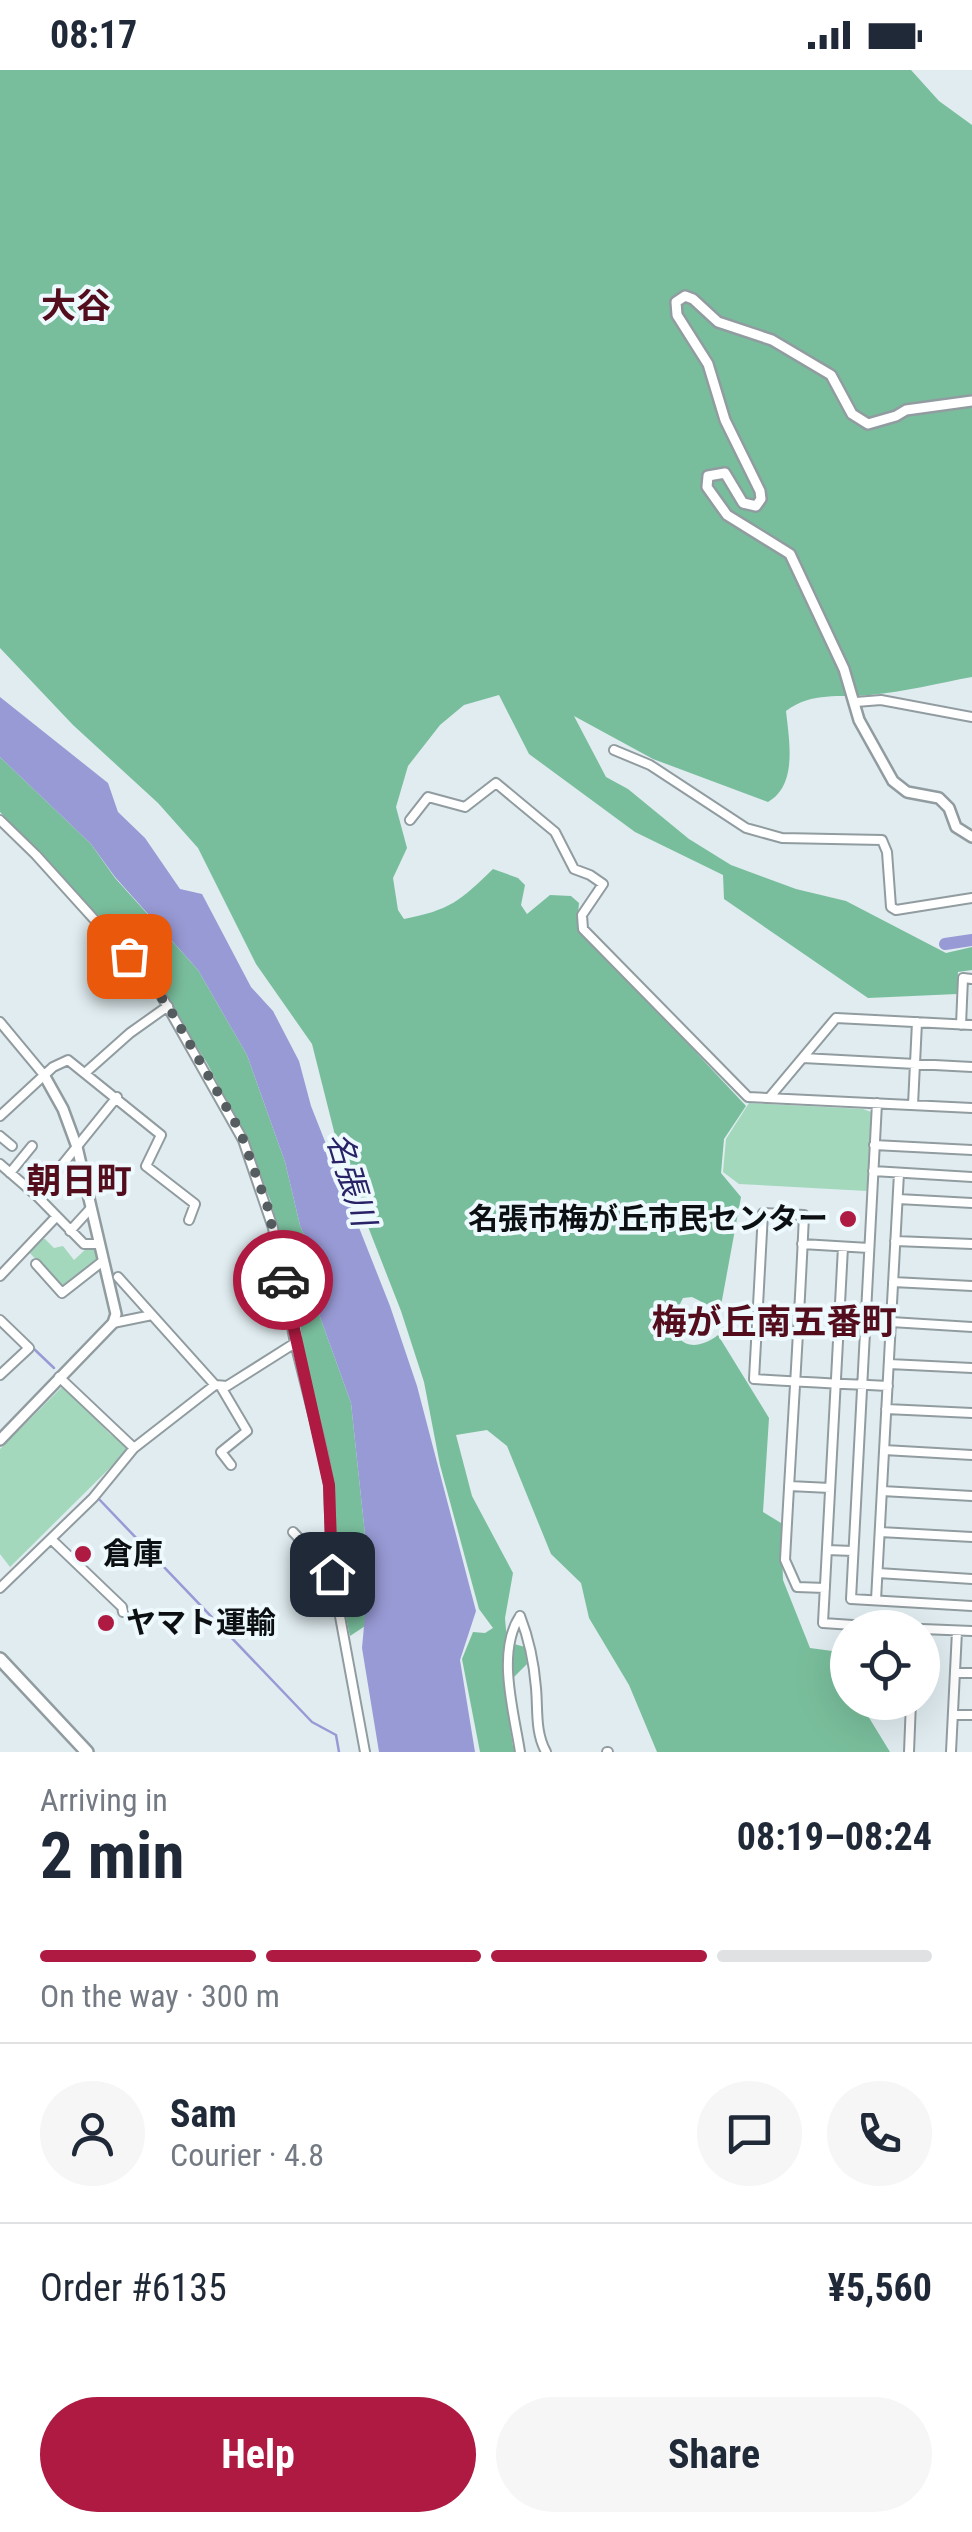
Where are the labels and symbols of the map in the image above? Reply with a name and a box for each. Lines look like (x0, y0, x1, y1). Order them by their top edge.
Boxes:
district label: 大谷 (41, 286, 111, 327)
pin (87, 914, 172, 999)
water label: 名張川 (319, 1128, 384, 1233)
district label: 朝日町 (26, 1161, 132, 1202)
place label: 名張市梅が丘市民センター (468, 1201, 828, 1236)
marker: 名張市梅が丘市民センター (837, 1208, 859, 1230)
courier (233, 1230, 333, 1330)
district label: 梅が丘南五番町 (651, 1302, 897, 1343)
pin (290, 1532, 375, 1617)
place label: 倉庫 (103, 1536, 163, 1571)
marker: 倉庫 (72, 1543, 94, 1565)
place label: ヤマト運輸 (126, 1605, 276, 1640)
marker: ヤマト運輸 (95, 1612, 117, 1634)

